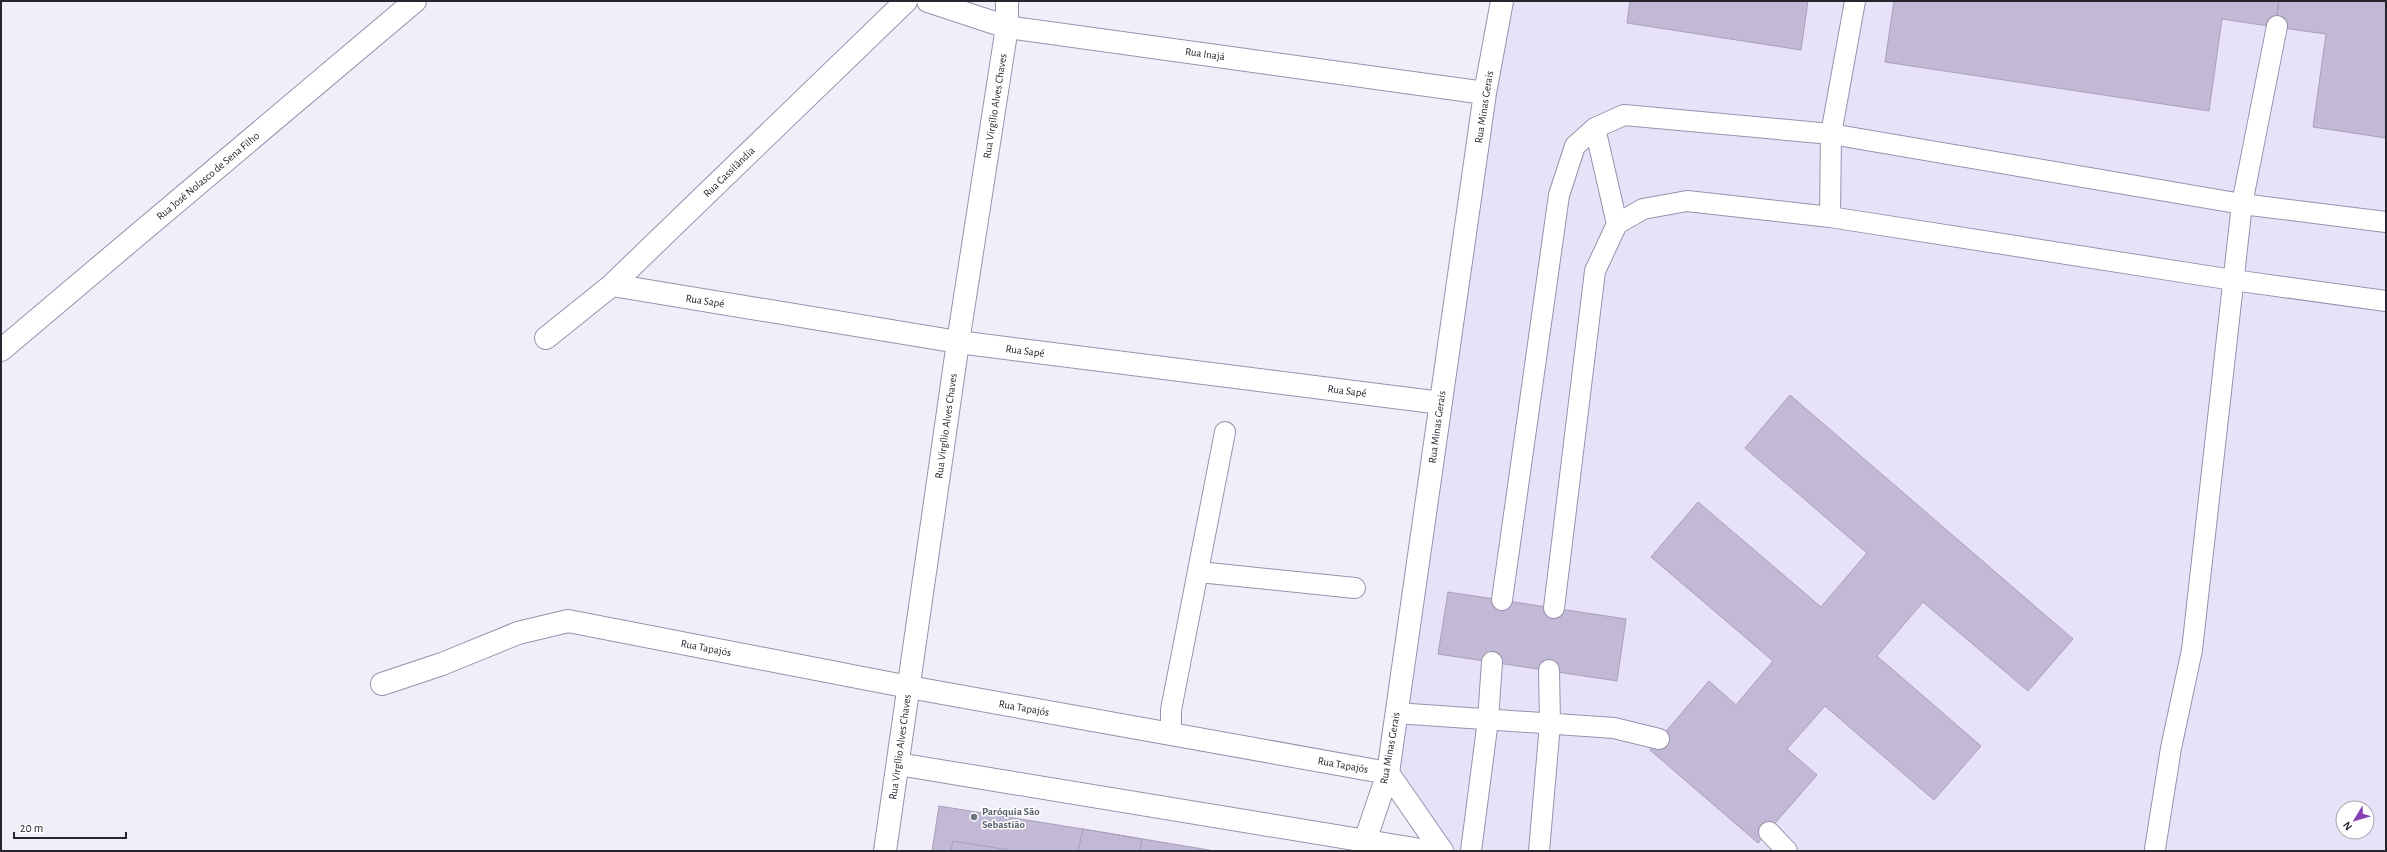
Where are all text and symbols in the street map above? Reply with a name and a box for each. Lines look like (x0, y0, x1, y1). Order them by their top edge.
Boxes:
street label: Rua Inajá (1184, 46, 1226, 62)
street label: Rua Virgílio Alves Chaves (981, 53, 1009, 159)
street label: Rua Minas Gerais (1473, 70, 1495, 144)
street label: Rua José Nolasco de Sena Filho (155, 130, 261, 222)
street label: Rua Cassilândia (701, 145, 757, 199)
street label: Rua Sapé (685, 293, 725, 309)
street label: Rua Sapé (1005, 343, 1045, 359)
street label: Rua Virgílio Alves Chaves (933, 373, 959, 479)
street label: Rua Sapé (1327, 383, 1367, 399)
street label: Rua Minas Gerais (1426, 390, 1448, 464)
street label: Rua Tapajós (680, 638, 732, 658)
street label: Rua Virgílio Alves Chaves (887, 694, 913, 800)
street label: Rua Tapajós (998, 698, 1050, 718)
street label: Rua Minas Gerais (1378, 711, 1402, 785)
street label: Rua Tapajós (1317, 755, 1369, 775)
north arrow (2335, 800, 2375, 840)
place label: Paróquia São Sebastião (982, 806, 1040, 830)
marker: Paróquia São Sebastião (969, 812, 979, 822)
scale bar (14, 814, 126, 840)
text: N (2341, 819, 2354, 832)
text: 20 m (20, 822, 43, 834)

